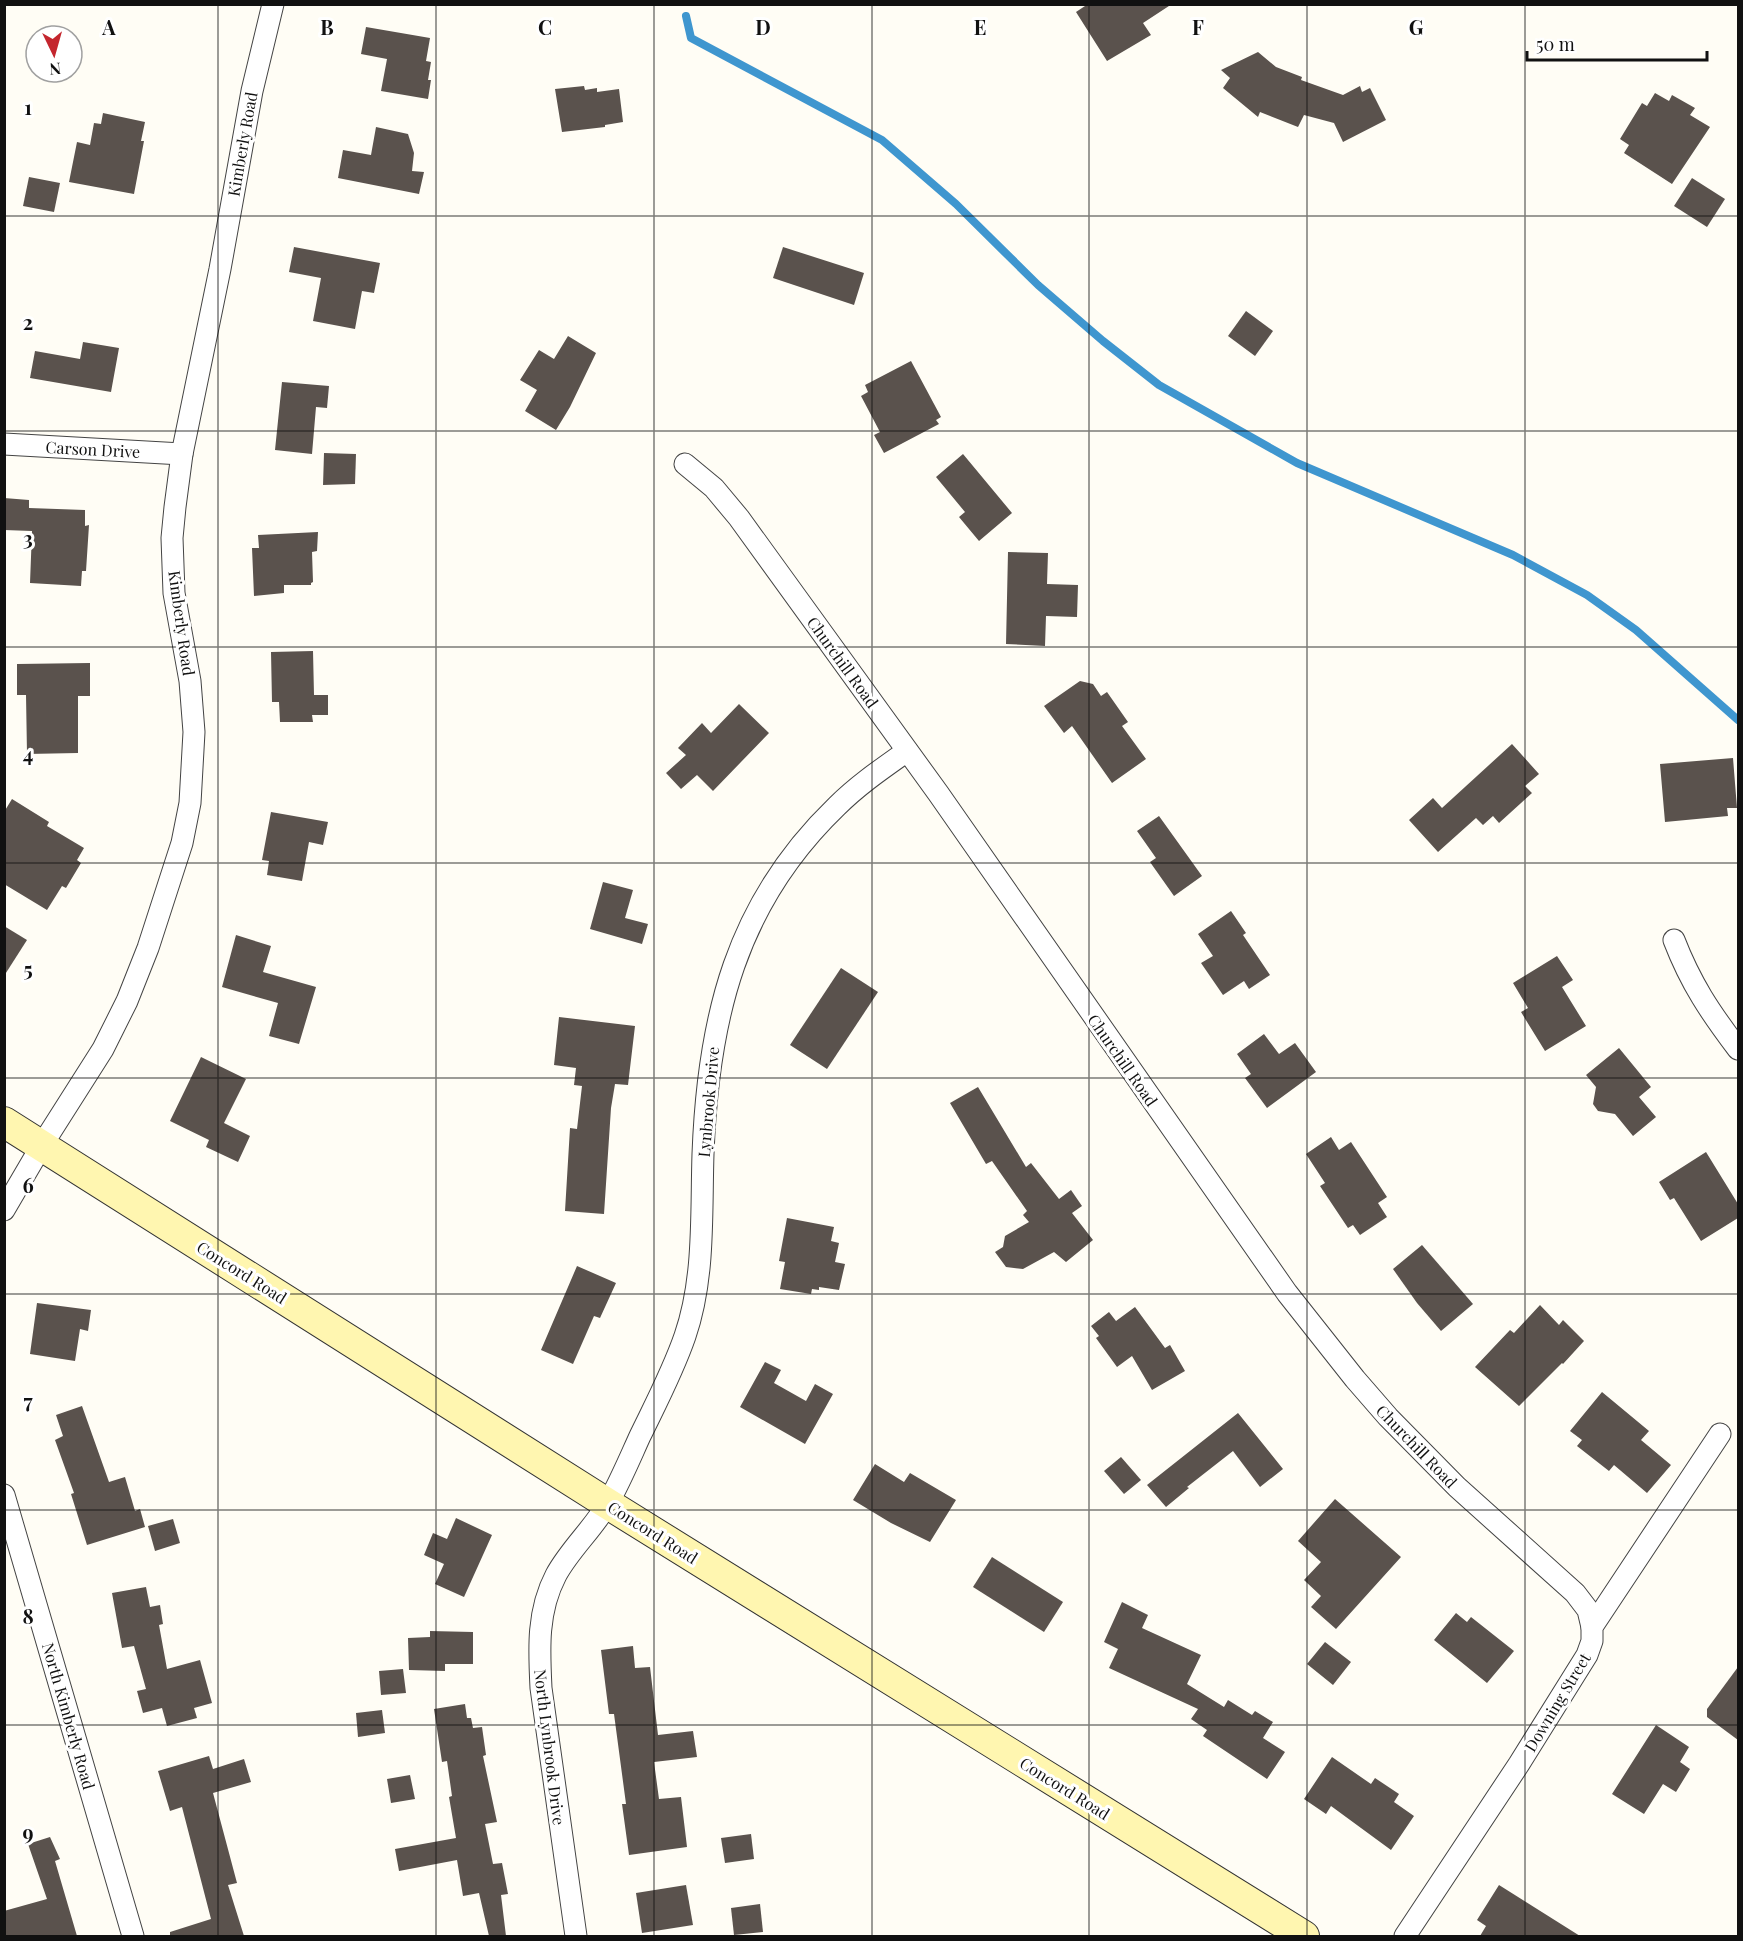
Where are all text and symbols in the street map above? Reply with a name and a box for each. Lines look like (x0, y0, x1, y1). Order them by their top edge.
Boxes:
text: A (101, 13, 116, 40)
text: B (320, 13, 334, 40)
text: C (538, 13, 552, 40)
text: D (755, 13, 771, 40)
text: E (974, 13, 986, 40)
text: F (1192, 13, 1204, 40)
text: G (1409, 13, 1424, 40)
north arrow (24, 24, 84, 84)
scale bar (1527, 24, 1707, 62)
text: 50 m (1536, 32, 1575, 56)
text: N (48, 58, 62, 80)
street label: Kimberly Road (222, 90, 262, 198)
text: 1 (24, 93, 32, 120)
text: 2 (23, 308, 33, 335)
street label: Carson Drive (45, 436, 141, 462)
text: 3 (23, 524, 33, 551)
street label: Kimberly Road (164, 569, 200, 677)
street label: Churchill Road (803, 612, 883, 712)
text: 4 (23, 740, 33, 767)
text: 5 (23, 955, 33, 982)
street label: Churchill Road (1083, 1010, 1163, 1110)
street label: Lynbrook Drive (693, 1046, 723, 1158)
text: 6 (22, 1171, 34, 1198)
street label: Concord Road (193, 1236, 291, 1308)
text: 7 (23, 1387, 33, 1414)
street label: Churchill Road (1372, 1400, 1462, 1492)
street label: Concord Road (604, 1496, 702, 1568)
text: 8 (22, 1602, 34, 1629)
street label: North Kimberly Road (38, 1640, 100, 1792)
street label: Downing Street (1519, 1648, 1595, 1755)
street label: North Lynbrook Drive (530, 1668, 570, 1826)
street label: Concord Road (1016, 1752, 1114, 1824)
text: 9 (22, 1818, 34, 1845)

